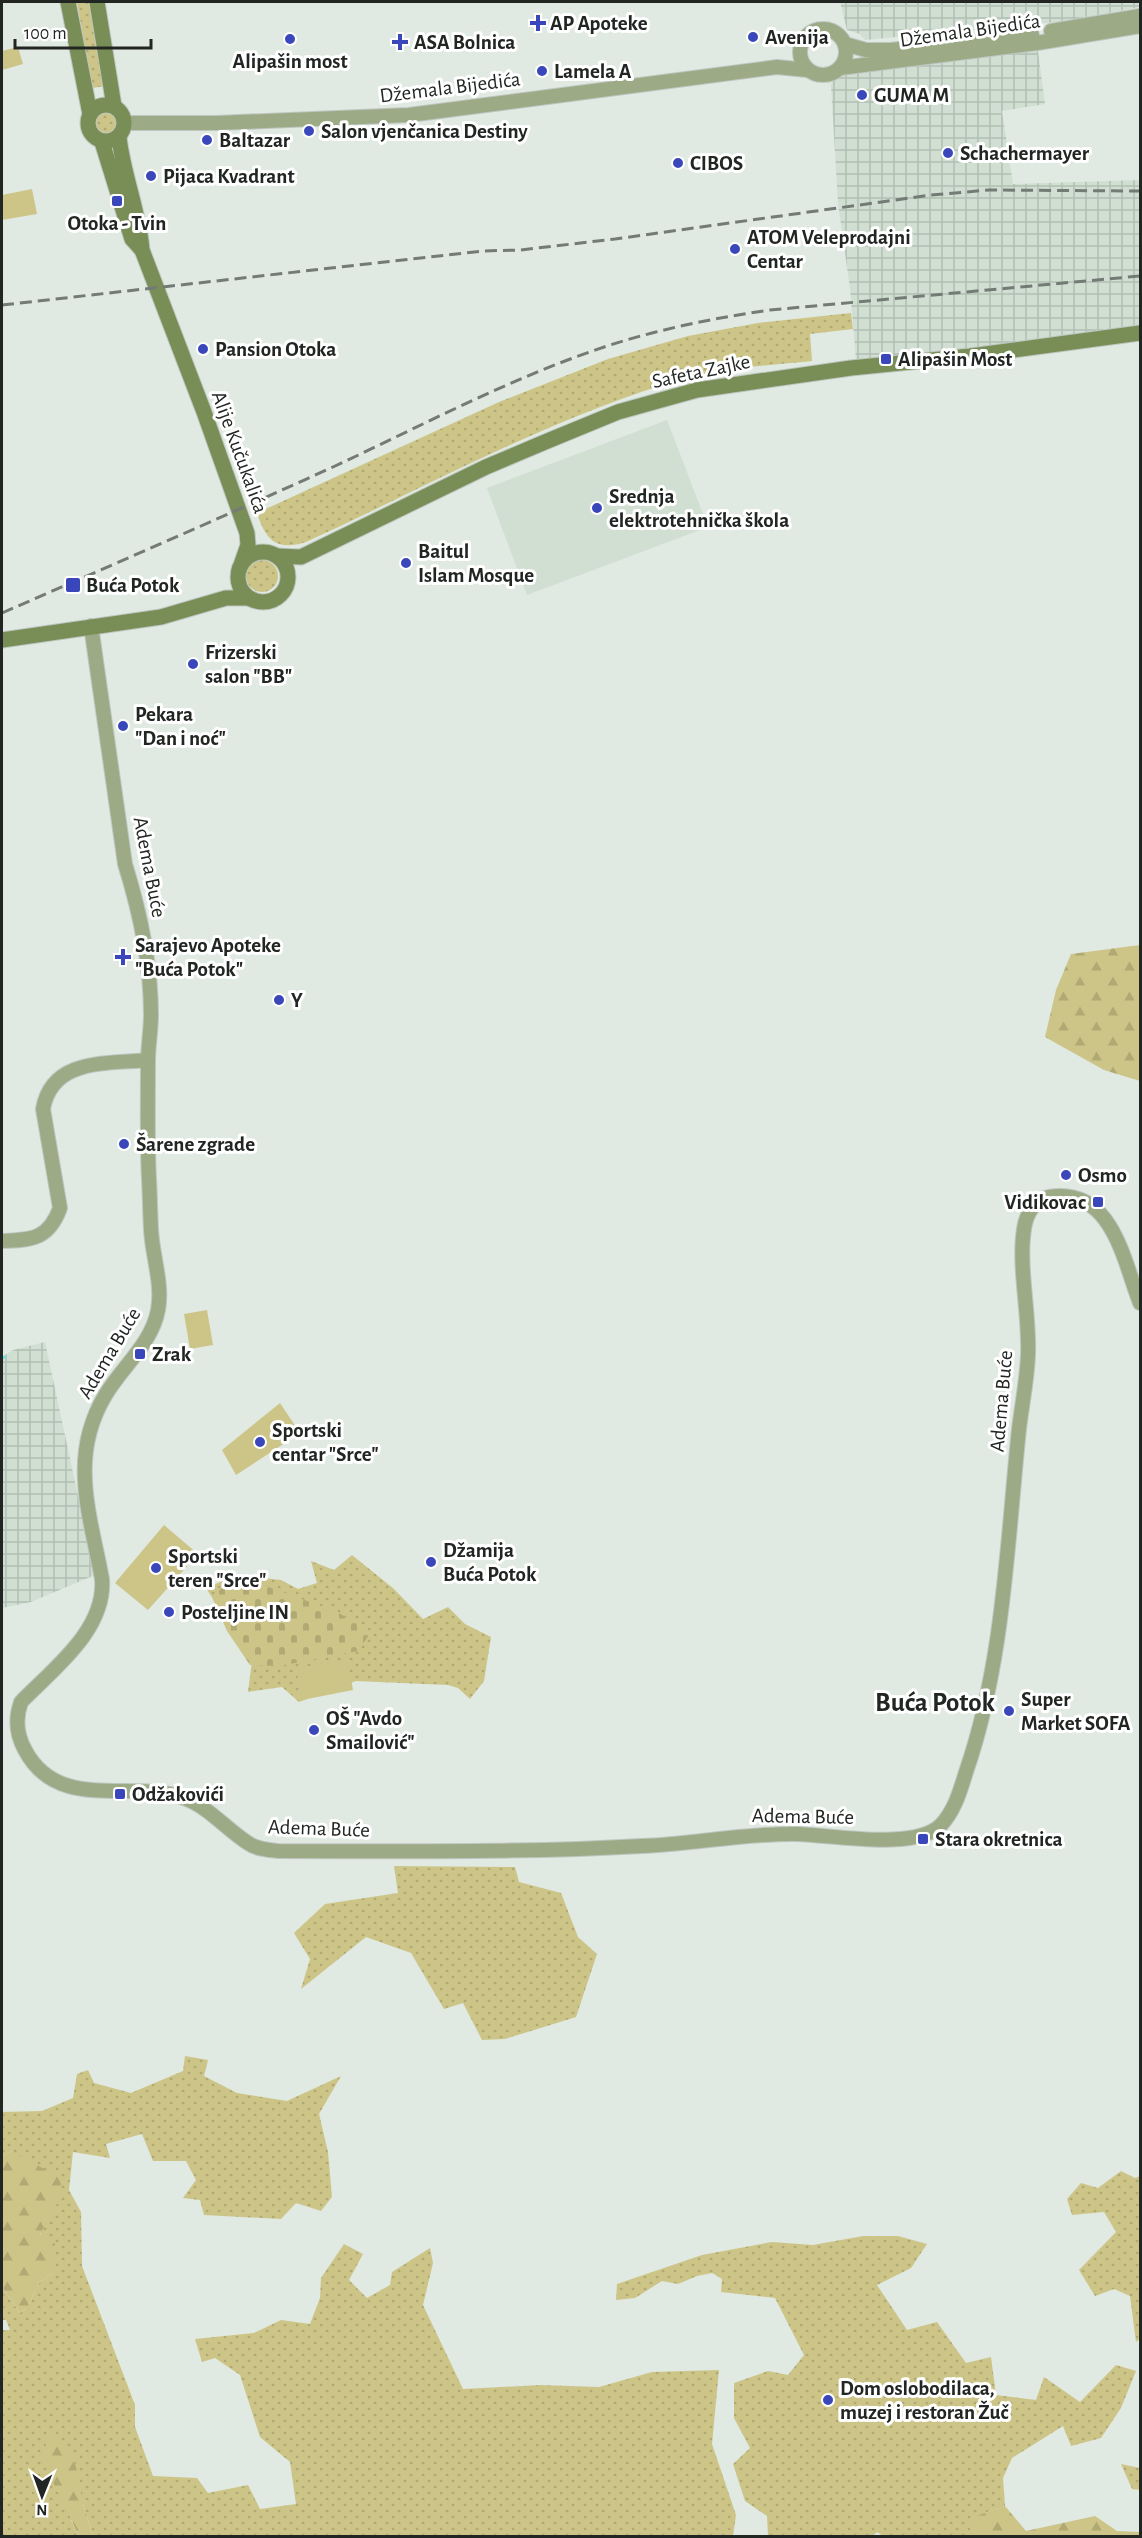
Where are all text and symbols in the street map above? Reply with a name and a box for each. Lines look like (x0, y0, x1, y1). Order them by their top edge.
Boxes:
street label: Džemala Bijedića (898, 10, 1042, 51)
scale bar (15, 12, 152, 50)
place label: AP Apoteke (550, 13, 648, 34)
marker: AP Apoteke (531, 16, 545, 30)
text: 100 m (24, 25, 67, 43)
place label: Avenija (765, 27, 829, 48)
marker: Avenija (746, 30, 760, 44)
marker: Alipašin most (283, 32, 297, 46)
place label: ASA Bolnica (414, 32, 515, 53)
marker: ASA Bolnica (391, 33, 409, 51)
place label: Alipašin most (233, 51, 348, 72)
place label: Lamela A (554, 61, 632, 82)
marker: Lamela A (535, 64, 549, 78)
street label: Džemala Bijedića (379, 68, 522, 107)
place label: GUMA M (874, 85, 949, 106)
marker: GUMA M (855, 88, 869, 102)
place label: Salon vjenčanica Destiny (321, 121, 528, 142)
marker: Salon vjenčanica Destiny (302, 124, 316, 138)
place label: Baltazar (219, 130, 291, 151)
marker: Baltazar (200, 133, 214, 147)
place label: Schachermayer (960, 143, 1090, 164)
marker: Schachermayer (941, 146, 955, 160)
place label: CIBOS (690, 153, 743, 174)
marker: CIBOS (671, 156, 685, 170)
place label: Pijaca Kvadrant (163, 166, 295, 187)
marker: Pijaca Kvadrant (144, 169, 158, 183)
marker: Otoka - Tvin (110, 194, 124, 208)
place label: Otoka - Tvin (68, 213, 166, 234)
place label: ATOM Veleprodajni Centar (747, 227, 911, 272)
marker: ATOM Veleprodajni Centar (728, 242, 742, 256)
place label: Pansion Otoka (215, 339, 336, 360)
marker: Pansion Otoka (196, 342, 210, 356)
place label: Alipašin Most (898, 349, 1012, 370)
street label: Safeta Zajke (650, 351, 752, 392)
marker: Alipašin Most (879, 352, 893, 366)
street label: Alije Kučukalića (208, 388, 271, 516)
place label: Srednja elektrotehnička škola (609, 486, 789, 531)
marker: Srednja elektrotehnička škola (590, 501, 604, 515)
place label: Baitul Islam Mosque (418, 541, 534, 586)
marker: Baitul Islam Mosque (399, 556, 413, 570)
place label: Buća Potok (86, 575, 180, 596)
marker: Buća Potok (64, 576, 82, 594)
place label: Frizerski salon "BB" (205, 642, 292, 687)
marker: Frizerski salon "BB" (186, 657, 200, 671)
place label: Pekara "Dan i noć" (135, 704, 226, 749)
marker: Pekara "Dan i noć" (116, 719, 130, 733)
street label: Adema Buće (129, 815, 170, 919)
place label: Sarajevo Apoteke "Buća Potok" (135, 935, 281, 980)
marker: Sarajevo Apoteke "Buća Potok" (116, 950, 130, 964)
place label: Y (291, 990, 303, 1011)
marker: Y (272, 993, 286, 1007)
place label: Šarene zgrade (136, 1132, 255, 1155)
marker: Šarene zgrade (117, 1137, 131, 1151)
place label: Osmo (1078, 1165, 1127, 1186)
marker: Osmo (1059, 1168, 1073, 1182)
place label: Vidikovac (1004, 1192, 1086, 1213)
marker: Vidikovac (1091, 1195, 1105, 1209)
street label: Adema Buće (74, 1304, 145, 1402)
place label: Zrak (152, 1344, 192, 1365)
marker: Zrak (133, 1347, 147, 1361)
street label: Adema Buće (987, 1349, 1016, 1453)
place label: Sportski centar "Srce" (272, 1420, 379, 1465)
marker: Sportski centar "Srce" (253, 1435, 267, 1449)
place label: Džamija Buća Potok (443, 1540, 537, 1585)
place label: Sportski teren "Srce" (168, 1546, 266, 1591)
marker: Džamija Buća Potok (424, 1555, 438, 1569)
marker: Sportski teren "Srce" (149, 1561, 163, 1575)
place label: Posteljine IN (181, 1602, 289, 1623)
marker: Posteljine IN (162, 1605, 176, 1619)
district label: Buća Potok (875, 1689, 996, 1716)
place label: Super Market SOFA (1021, 1689, 1131, 1734)
marker: Super Market SOFA (1002, 1704, 1016, 1718)
place label: OŠ "Avdo Smailović" (326, 1706, 415, 1753)
marker: OŠ "Avdo Smailović" (307, 1723, 321, 1737)
place label: Odžakovići (132, 1784, 224, 1805)
marker: Odžakovići (113, 1787, 127, 1801)
street label: Adema Buće (752, 1805, 854, 1828)
street label: Adema Buće (268, 1816, 370, 1841)
place label: Stara okretnica (935, 1829, 1063, 1850)
marker: Stara okretnica (916, 1832, 930, 1846)
place label: Dom oslobodilaca, muzej i restoran Žuč (840, 2378, 1009, 2423)
marker: Dom oslobodilaca, muzej i restoran Žuč (821, 2393, 835, 2407)
north arrow (12, 2466, 72, 2526)
text: N (36, 2502, 47, 2518)

